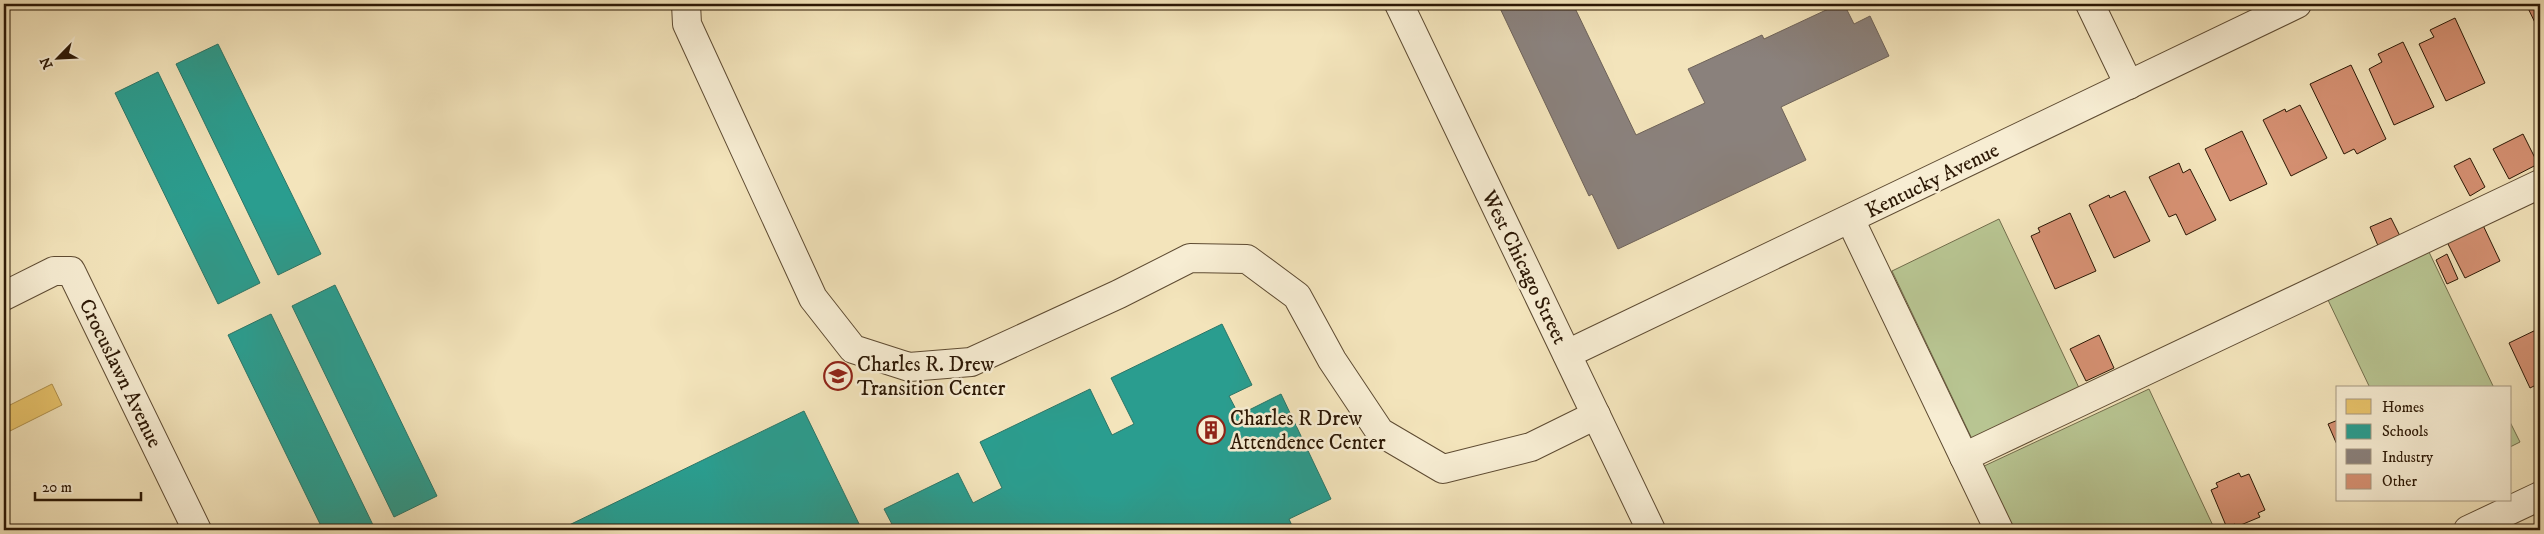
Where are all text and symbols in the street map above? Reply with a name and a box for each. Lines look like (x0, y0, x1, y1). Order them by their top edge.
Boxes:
north arrow (32, 32, 82, 82)
text: N (36, 54, 58, 72)
street label: Kentucky Avenue (1861, 137, 2004, 224)
street label: West Chicago Street (1475, 185, 1573, 349)
street label: Crocuslawn Avenue (73, 295, 168, 453)
place label: Charles R. Drew Transition Center (857, 352, 1006, 402)
school or university icon: Charles R. Drew Transition Center (823, 361, 853, 391)
legend (2336, 386, 2512, 502)
text: Homes (2382, 398, 2424, 417)
place label: Charles R Drew Attendence Center (1230, 406, 1386, 456)
building icon: Charles R Drew Attendence Center (1196, 415, 1226, 445)
text: Schools (2382, 422, 2428, 441)
text: Industry (2382, 448, 2434, 467)
scale bar (35, 469, 141, 501)
text: Other (2382, 472, 2417, 491)
text: 20 m (42, 478, 72, 497)

